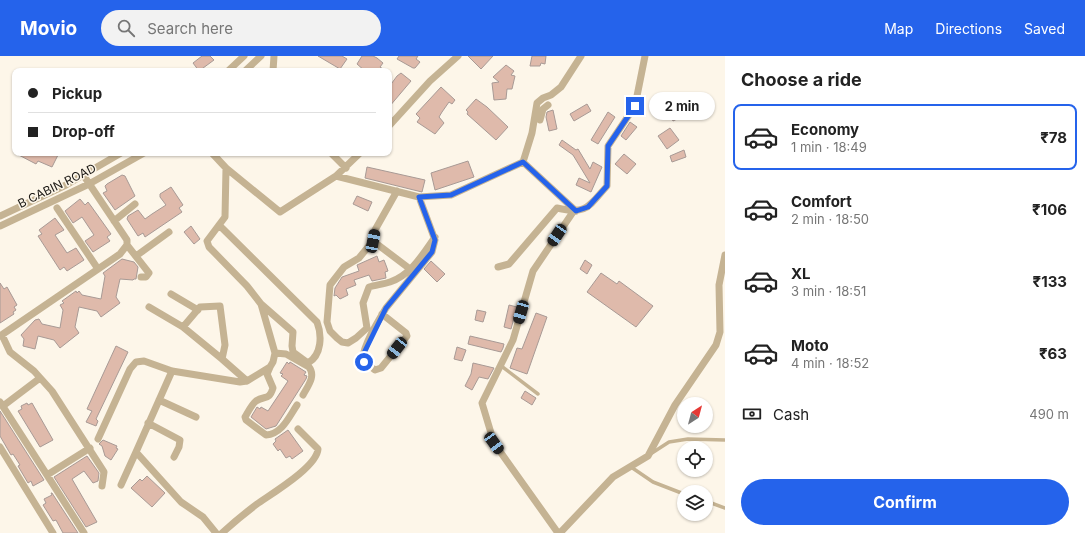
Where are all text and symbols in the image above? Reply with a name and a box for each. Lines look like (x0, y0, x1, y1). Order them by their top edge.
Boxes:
search box (101, 10, 381, 46)
text: Movio (20, 17, 77, 40)
icon: search (115, 17, 137, 39)
text: Search here (147, 19, 233, 38)
text: Map (884, 20, 913, 37)
text: Directions (935, 20, 1002, 37)
text: Saved (1024, 20, 1065, 37)
text: Choose a ride (741, 69, 862, 90)
text: Pickup (52, 84, 102, 103)
callout: 2 min (649, 92, 715, 120)
route end (626, 97, 644, 115)
text: 2 min (665, 98, 699, 114)
icon: car (743, 119, 779, 155)
text: Economy (791, 120, 859, 139)
text: Drop-off (52, 122, 115, 141)
text: ₹78 (1040, 128, 1067, 147)
text: 1 min · 18:49 (791, 139, 867, 155)
street label: B CABIN ROAD (15, 160, 98, 211)
icon: car (743, 191, 779, 227)
text: Comfort (791, 192, 852, 211)
text: ₹106 (1032, 200, 1067, 219)
text: 2 min · 18:50 (791, 211, 869, 227)
car (545, 222, 569, 248)
car (365, 228, 381, 254)
icon: car (743, 263, 779, 299)
text: XL (791, 264, 811, 283)
text: ₹133 (1033, 272, 1067, 291)
text: 3 min · 18:51 (791, 283, 866, 299)
car (512, 299, 530, 325)
car (385, 335, 409, 361)
icon: car (743, 335, 779, 371)
text: Moto (791, 336, 829, 355)
text: ₹63 (1039, 344, 1067, 363)
route start (355, 353, 373, 371)
text: 4 min · 18:52 (791, 355, 869, 371)
north arrow (677, 397, 713, 433)
map controls (677, 397, 713, 521)
icon: cash (741, 403, 763, 425)
text: Cash (773, 405, 809, 424)
text: 490 m (1029, 406, 1069, 422)
car (482, 430, 506, 456)
button: locate (677, 441, 713, 477)
button: Confirm (741, 479, 1069, 525)
button: layers (677, 485, 713, 521)

